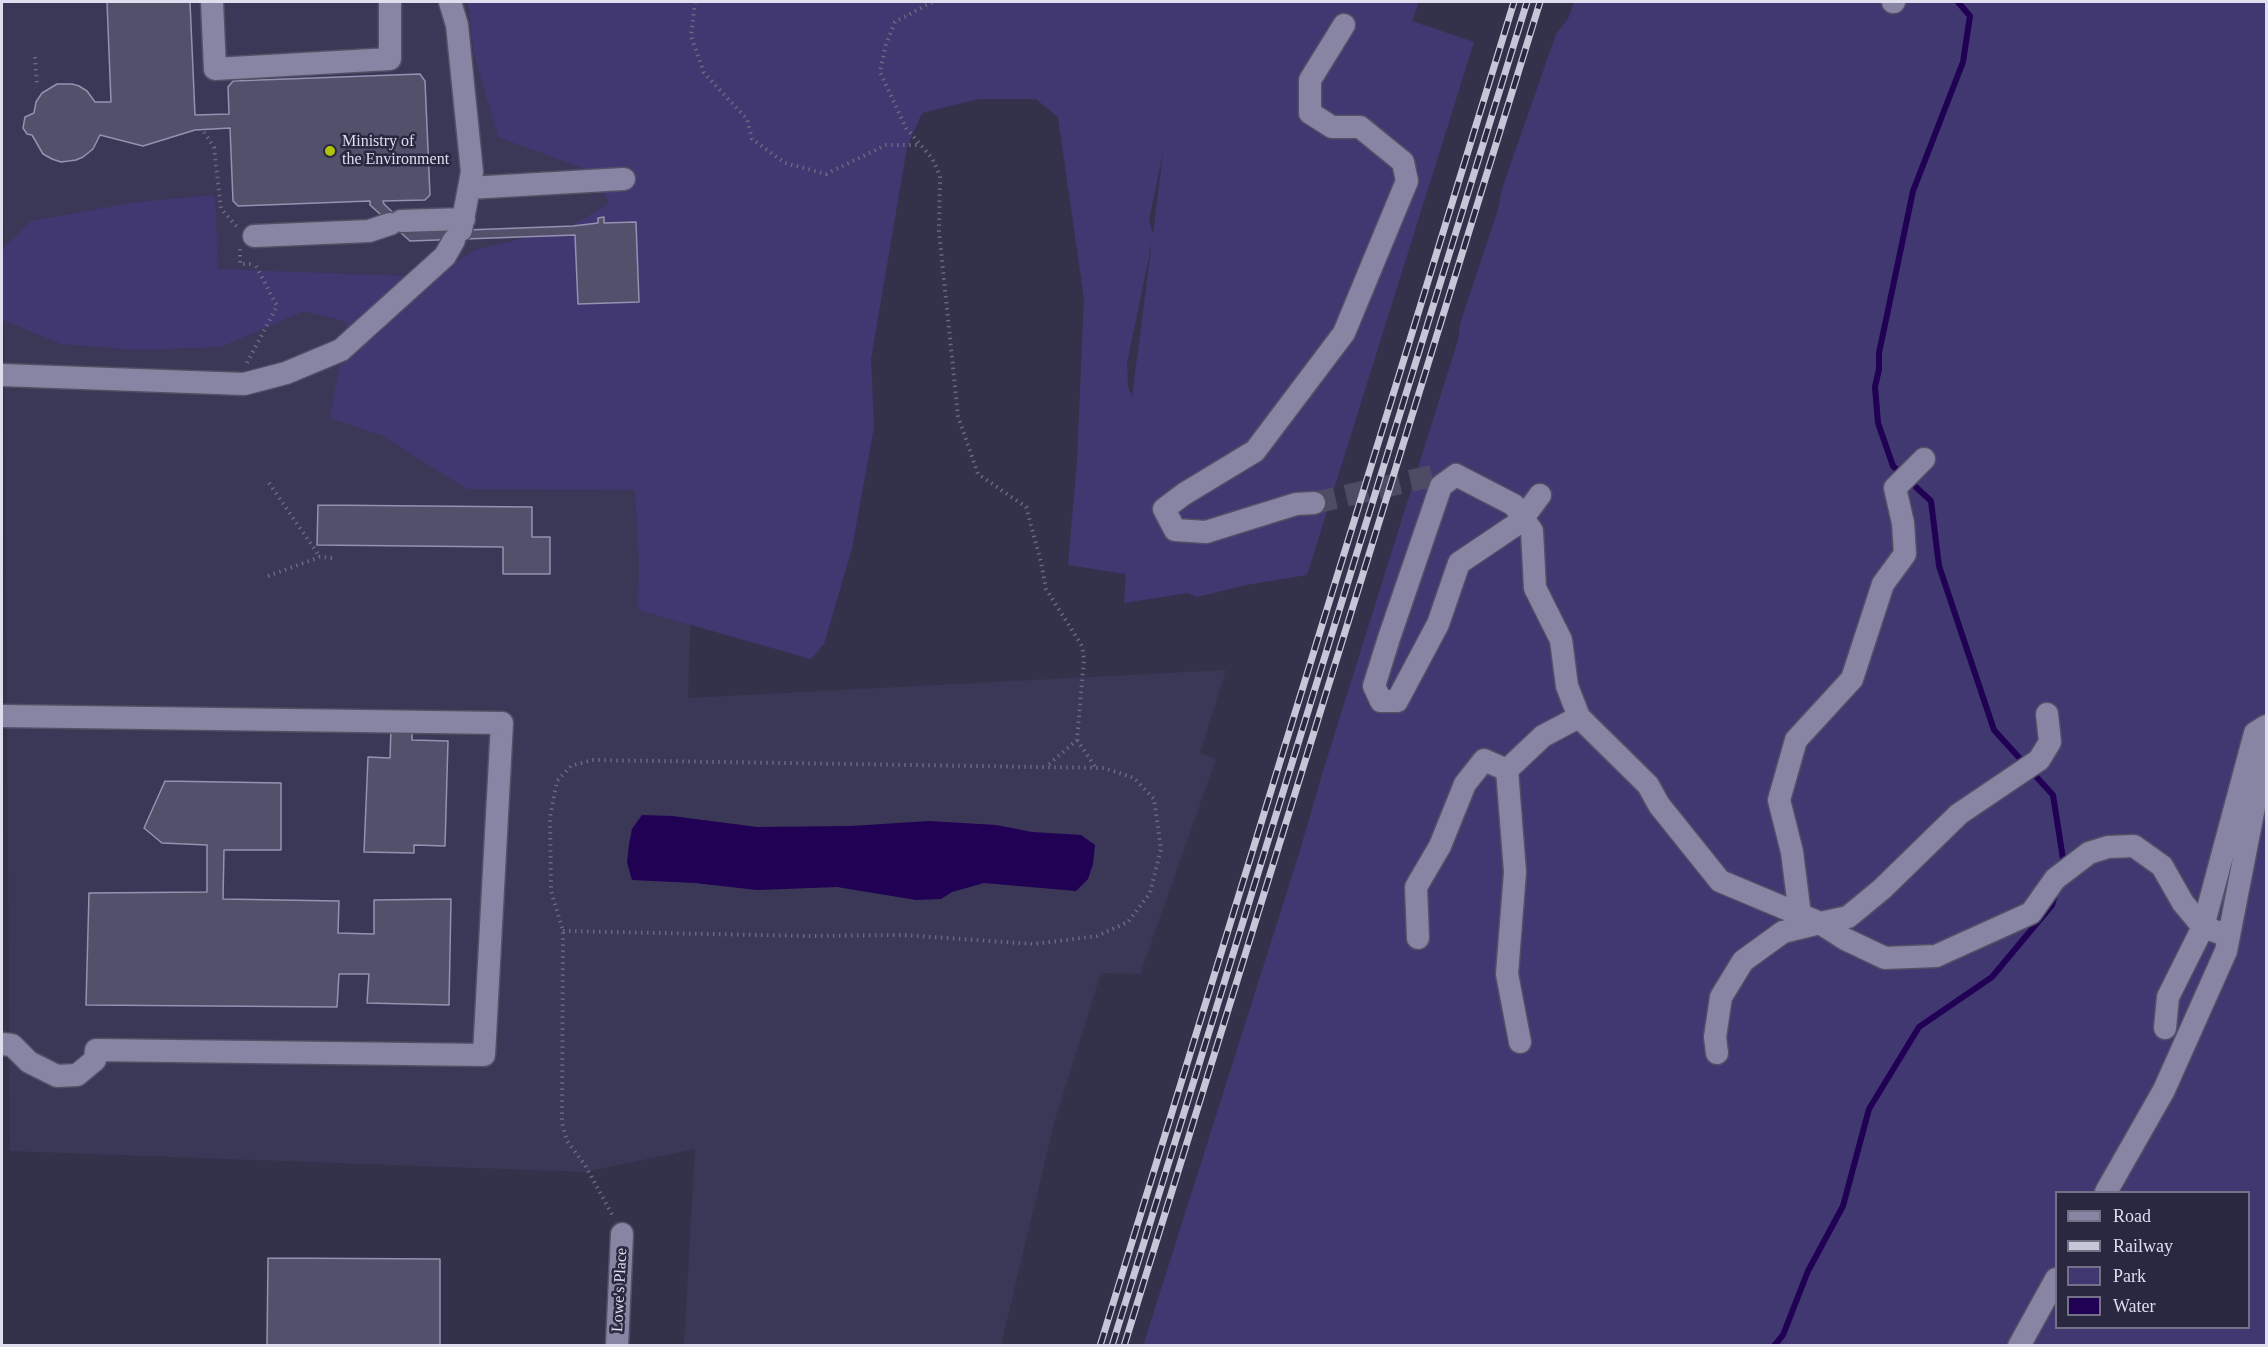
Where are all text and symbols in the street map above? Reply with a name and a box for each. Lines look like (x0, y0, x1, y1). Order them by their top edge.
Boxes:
place label: Ministry of the Environment (342, 132, 449, 170)
marker: Ministry of the Environment (323, 144, 337, 158)
legend (2055, 1191, 2250, 1329)
text: Road (2113, 1206, 2151, 1226)
text: Railway (2113, 1236, 2173, 1256)
street label: Lowe's Place (608, 1247, 632, 1333)
text: Park (2113, 1266, 2146, 1286)
text: Water (2113, 1296, 2156, 1316)

